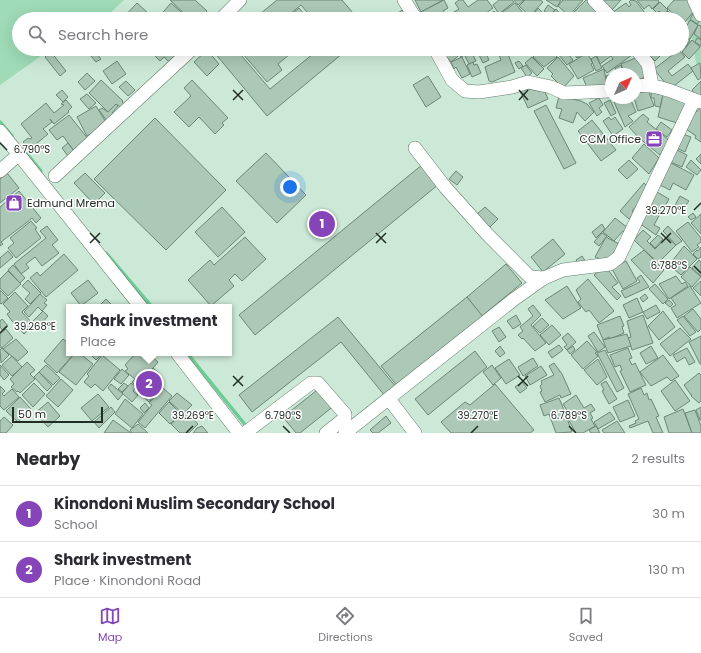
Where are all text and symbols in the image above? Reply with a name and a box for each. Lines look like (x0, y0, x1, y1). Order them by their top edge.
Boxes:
search box (12, 12, 689, 56)
icon: search (26, 23, 48, 45)
text: Search here (58, 24, 148, 45)
north arrow (605, 68, 641, 104)
office icon: CCM Office (644, 129, 664, 149)
place label: CCM Office (580, 131, 641, 147)
text: 6.790°S (14, 142, 50, 157)
your location (280, 177, 300, 197)
shop icon: Edmund Mrema (4, 193, 24, 213)
place label: Edmund Mrema (27, 195, 115, 211)
text: 39.270°E (645, 203, 687, 218)
pin: 1 (309, 209, 335, 239)
text: 6.788°S (651, 258, 687, 273)
popup (66, 304, 232, 356)
text: Shark investment (80, 310, 218, 331)
text: 39.268°E (14, 319, 56, 334)
text: Place (80, 332, 116, 351)
pin: 2 (136, 369, 162, 399)
scale bar (12, 405, 103, 424)
text: 50 m (18, 406, 46, 422)
text: 39.269°E (172, 408, 214, 423)
text: 6.790°S (265, 408, 301, 423)
text: 39.270°E (457, 408, 499, 423)
text: 6.789°S (551, 408, 587, 423)
text: Nearby (16, 447, 80, 471)
text: 2 results (631, 449, 685, 468)
text: Kinondoni Muslim Secondary School (54, 493, 335, 514)
text: 1 (27, 504, 31, 523)
text: 30 m (652, 504, 685, 523)
text: School (54, 515, 98, 534)
text: Shark investment (54, 549, 191, 570)
text: 2 (25, 560, 33, 579)
text: 130 m (648, 560, 685, 579)
text: Place · Kinondoni Road (54, 571, 201, 590)
tab: Map (98, 605, 122, 646)
tab: Directions (318, 605, 373, 646)
tab: Saved (569, 605, 603, 646)

